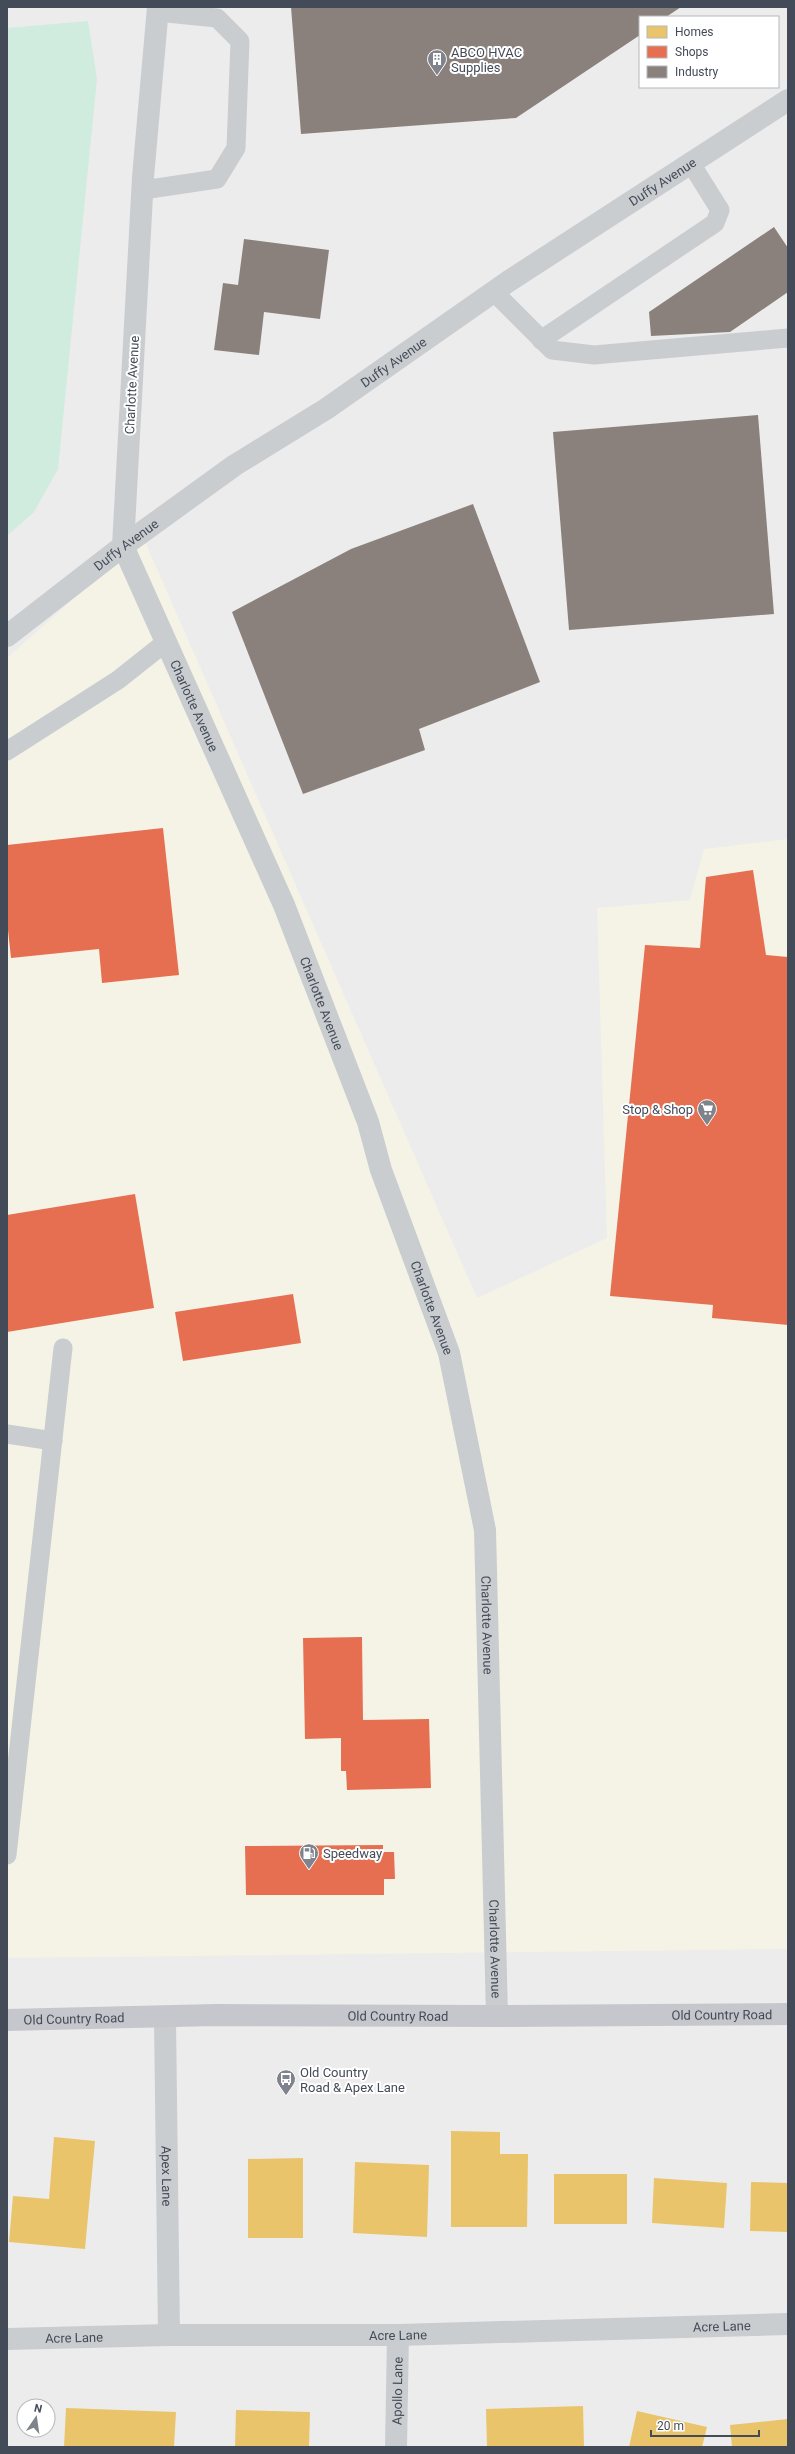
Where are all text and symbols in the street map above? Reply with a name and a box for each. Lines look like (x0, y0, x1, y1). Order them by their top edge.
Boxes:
legend (639, 16, 779, 88)
text: Homes (675, 25, 713, 39)
place label: ABCO HVAC Supplies (451, 45, 522, 75)
text: Shops (675, 45, 709, 59)
building icon: ABCO HVAC Supplies (426, 48, 448, 76)
text: Industry (675, 65, 719, 79)
street label: Duffy Avenue (626, 154, 699, 209)
street label: Duffy Avenue (358, 334, 429, 390)
street label: Charlotte Avenue (122, 335, 142, 435)
street label: Duffy Avenue (91, 516, 161, 573)
street label: Charlotte Avenue (167, 657, 222, 754)
street label: Charlotte Avenue (297, 954, 347, 1052)
supermarket icon: Stop & Shop (696, 1098, 718, 1126)
place label: Stop & Shop (622, 1102, 693, 1117)
street label: Charlotte Avenue (408, 1259, 456, 1357)
street label: Charlotte Avenue (479, 1575, 496, 1675)
fuel station icon: Speedway (298, 1842, 320, 1870)
place label: Speedway (323, 1846, 382, 1861)
street label: Charlotte Avenue (487, 1899, 504, 1999)
street label: Old Country Road (671, 2007, 772, 2022)
street label: Old Country Road (347, 2008, 448, 2023)
street label: Old Country Road (23, 2010, 125, 2027)
place label: Old Country Road & Apex Lane (300, 2065, 405, 2095)
bus stop icon: Old Country Road & Apex Lane (275, 2068, 297, 2096)
street label: Apex Lane (159, 2146, 175, 2206)
street label: Acre Lane (693, 2318, 751, 2334)
street label: Acre Lane (369, 2327, 427, 2343)
street label: Acre Lane (45, 2329, 103, 2346)
street label: Apollo Lane (389, 2357, 405, 2425)
north arrow (16, 2398, 56, 2438)
text: N (33, 2402, 44, 2416)
scale bar (651, 2412, 759, 2438)
text: 20 m (657, 2419, 684, 2433)

